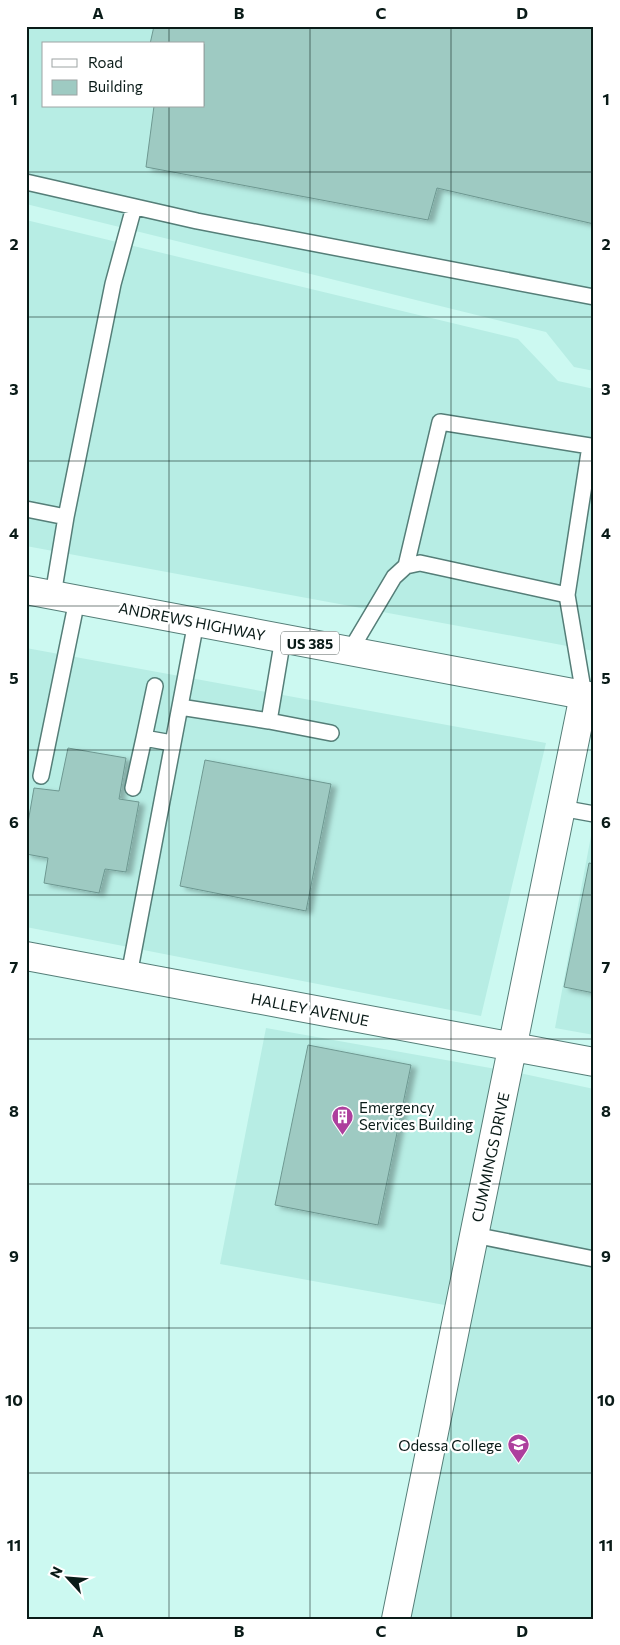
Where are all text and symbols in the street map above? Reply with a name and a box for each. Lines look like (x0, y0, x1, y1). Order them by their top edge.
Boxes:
text: A (92, 3, 104, 22)
text: B (234, 3, 245, 22)
text: C (376, 3, 387, 22)
text: D (516, 3, 528, 22)
legend (42, 42, 205, 108)
text: Road (88, 53, 123, 71)
text: Building (88, 77, 143, 95)
text: 1 (10, 89, 18, 108)
text: 1 (602, 89, 610, 108)
text: 2 (9, 234, 19, 253)
text: 2 (601, 234, 611, 253)
text: 3 (9, 379, 19, 398)
text: 3 (601, 379, 611, 398)
text: 4 (9, 523, 19, 542)
text: 4 (601, 523, 611, 542)
street label: ANDREWS HIGHWAY (117, 598, 267, 644)
road number: US 385 (281, 632, 339, 654)
text: 5 (9, 668, 19, 687)
text: 5 (601, 668, 611, 687)
text: 6 (9, 812, 19, 831)
text: 6 (601, 812, 611, 831)
text: 7 (10, 957, 19, 976)
text: 7 (602, 957, 611, 976)
street label: HALLEY AVENUE (249, 989, 371, 1029)
street label: CUMMINGS DRIVE (467, 1090, 513, 1224)
place label: Emergency Services Building (359, 1098, 473, 1133)
text: 8 (9, 1101, 19, 1120)
text: 8 (601, 1101, 611, 1120)
building icon: Emergency Services Building (331, 1104, 355, 1135)
text: 9 (9, 1246, 19, 1265)
text: 9 (601, 1246, 611, 1265)
text: 10 (5, 1390, 23, 1409)
text: 10 (597, 1390, 615, 1409)
school or university icon: Odessa College (506, 1433, 530, 1464)
place label: Odessa College (398, 1436, 502, 1454)
text: 11 (7, 1535, 21, 1554)
text: 11 (599, 1535, 613, 1554)
north arrow (42, 1552, 92, 1602)
text: N (46, 1564, 66, 1581)
text: A (92, 1621, 104, 1640)
text: B (234, 1621, 245, 1640)
text: C (376, 1621, 387, 1640)
text: D (516, 1621, 528, 1640)

